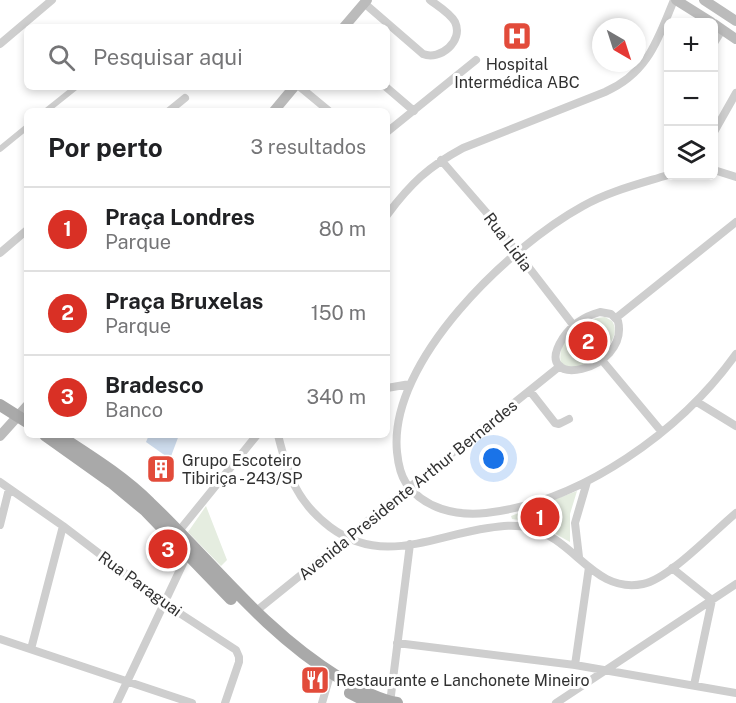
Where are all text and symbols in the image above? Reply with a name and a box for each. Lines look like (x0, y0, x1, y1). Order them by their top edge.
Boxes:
north arrow (592, 18, 646, 72)
map controls (664, 18, 718, 180)
button: + (664, 18, 718, 72)
hospital icon: Hospital Intermédica ABC (501, 20, 533, 52)
search box (24, 24, 390, 90)
icon: search (45, 41, 78, 74)
text: Pesquisar aqui (93, 44, 243, 70)
place label: Hospital Intermédica ABC (454, 55, 580, 92)
button: − (664, 72, 718, 126)
button: layers (664, 126, 718, 180)
text: Por perto (48, 132, 163, 163)
text: 3 resultados (250, 135, 366, 159)
text: Praça Londres (105, 204, 255, 230)
street label: Rua Lidia (480, 209, 536, 275)
text: 1 (63, 217, 72, 241)
text: 80 m (319, 217, 366, 241)
text: Parque (105, 230, 171, 254)
text: Praça Bruxelas (105, 288, 263, 314)
text: 2 (61, 301, 74, 325)
text: 150 m (311, 301, 366, 325)
text: Parque (105, 314, 171, 338)
pin: 2 (568, 318, 608, 364)
text: Bradesco (105, 372, 204, 398)
text: 3 (61, 385, 74, 409)
text: 340 m (306, 385, 366, 409)
street label: Avenida Presidente Arthur Bernardes (295, 396, 521, 584)
text: Banco (105, 398, 163, 422)
your location (479, 444, 508, 473)
place label: Grupo Escoteiro Tibiriça - 243/SP (182, 451, 302, 488)
building icon: Grupo Escoteiro Tibiriça - 243/SP (145, 453, 177, 485)
pin: 1 (520, 494, 560, 540)
pin: 3 (148, 526, 188, 572)
street label: Rua Paraguai (95, 547, 185, 621)
restaurant icon: Restaurante e Lanchonete Mineiro (299, 664, 331, 696)
place label: Restaurante e Lanchonete Mineiro (336, 671, 590, 690)

